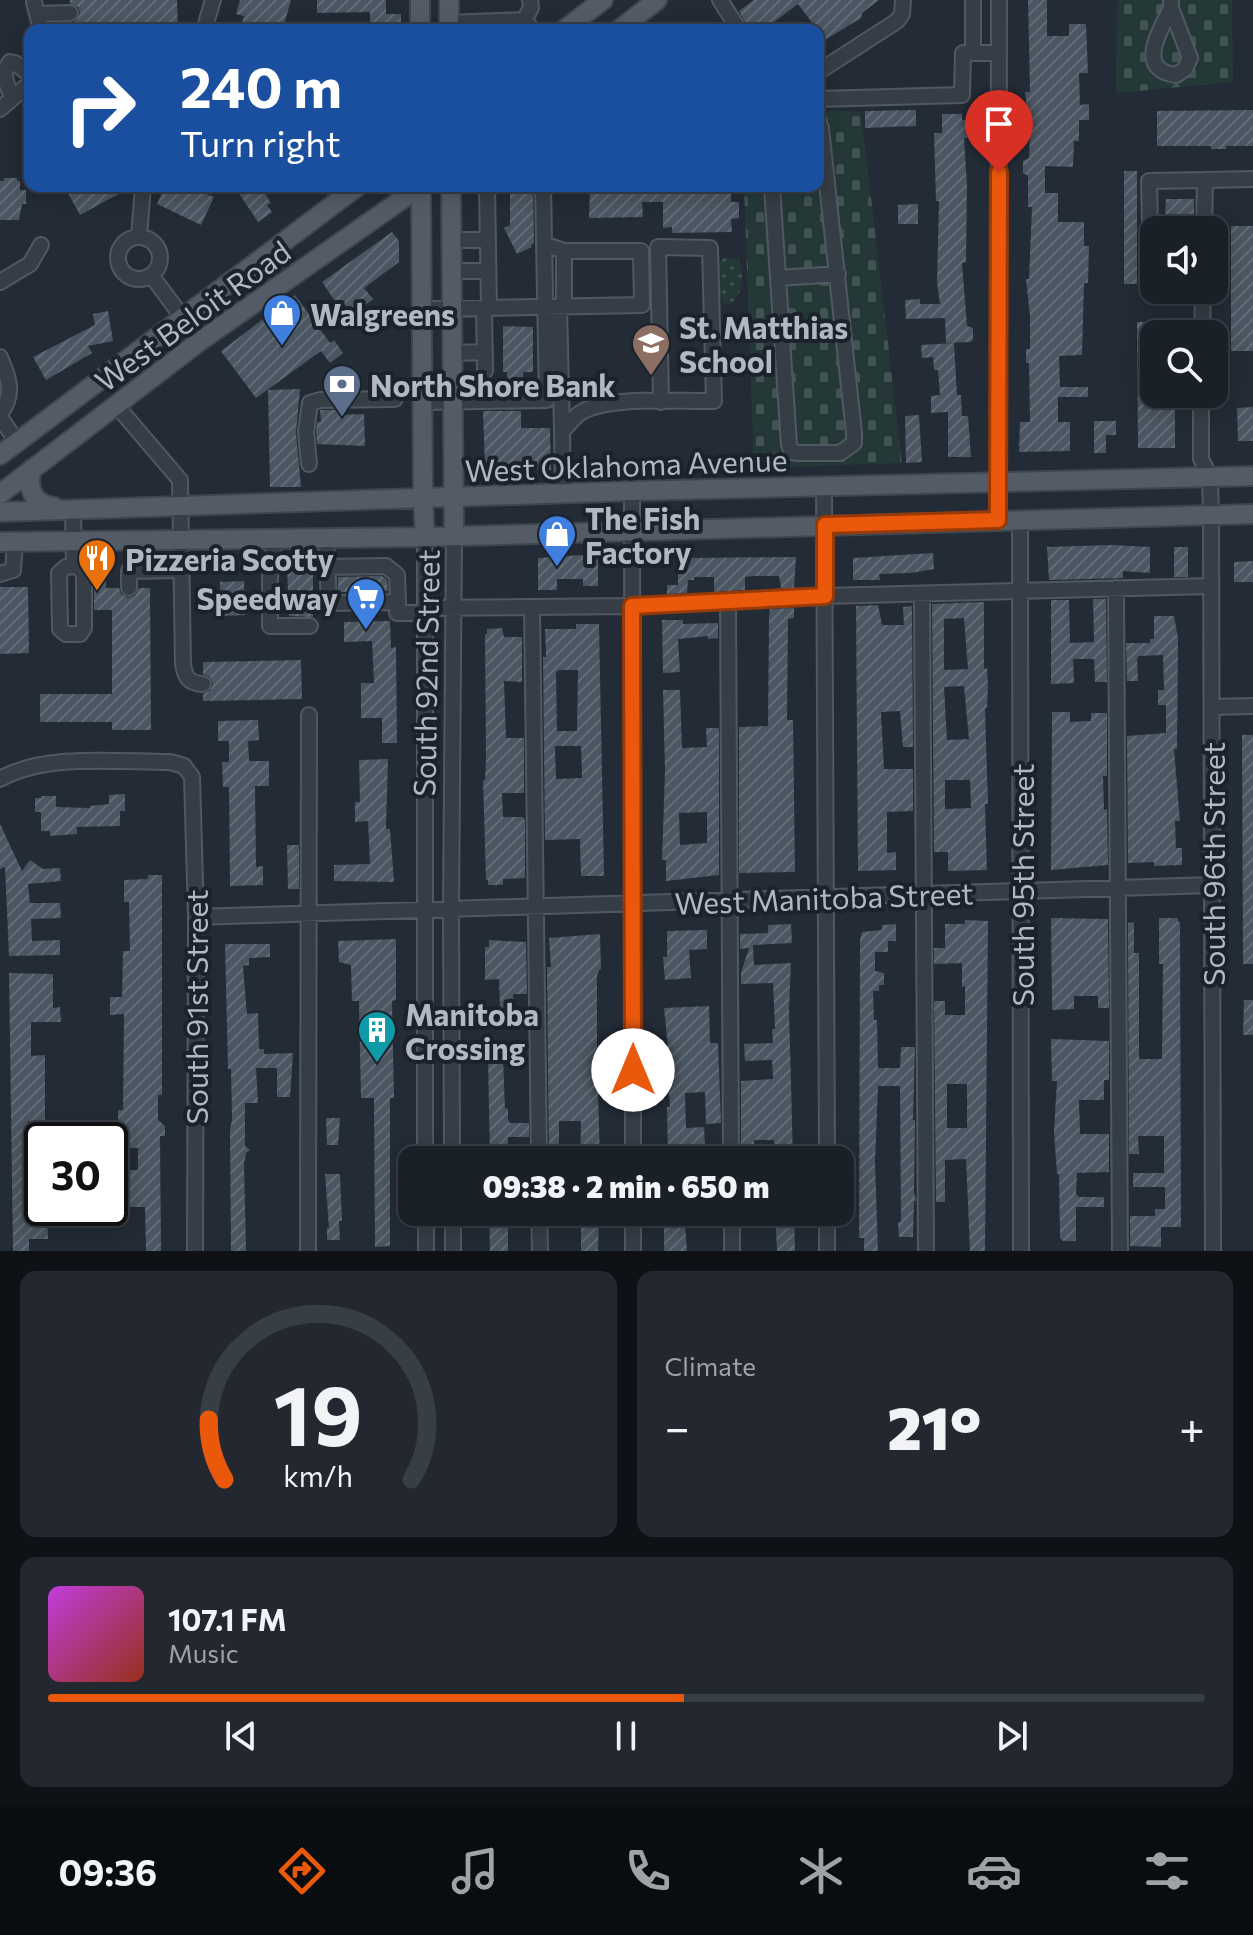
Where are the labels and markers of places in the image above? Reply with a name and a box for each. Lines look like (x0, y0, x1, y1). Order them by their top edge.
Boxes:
pin (965, 90, 1033, 172)
shop icon: Walgreens (261, 292, 303, 347)
place label: Walgreens (310, 295, 455, 332)
place label: St. Matthias School (679, 308, 848, 379)
school or university icon: St. Matthias School (630, 322, 672, 377)
bank icon: North Shore Bank (321, 363, 363, 418)
place label: North Shore Bank (370, 366, 616, 403)
place label: The Fish Factory (585, 499, 700, 570)
shop icon: The Fish Factory (536, 513, 578, 568)
restaurant icon: Pizzeria Scotty (76, 537, 118, 592)
place label: Pizzeria Scotty (125, 540, 334, 577)
supermarket icon: Speedway (345, 576, 387, 631)
place label: Speedway (197, 579, 339, 616)
place label: Manitoba Crossing (405, 995, 539, 1066)
building icon: Manitoba Crossing (356, 1009, 398, 1064)

